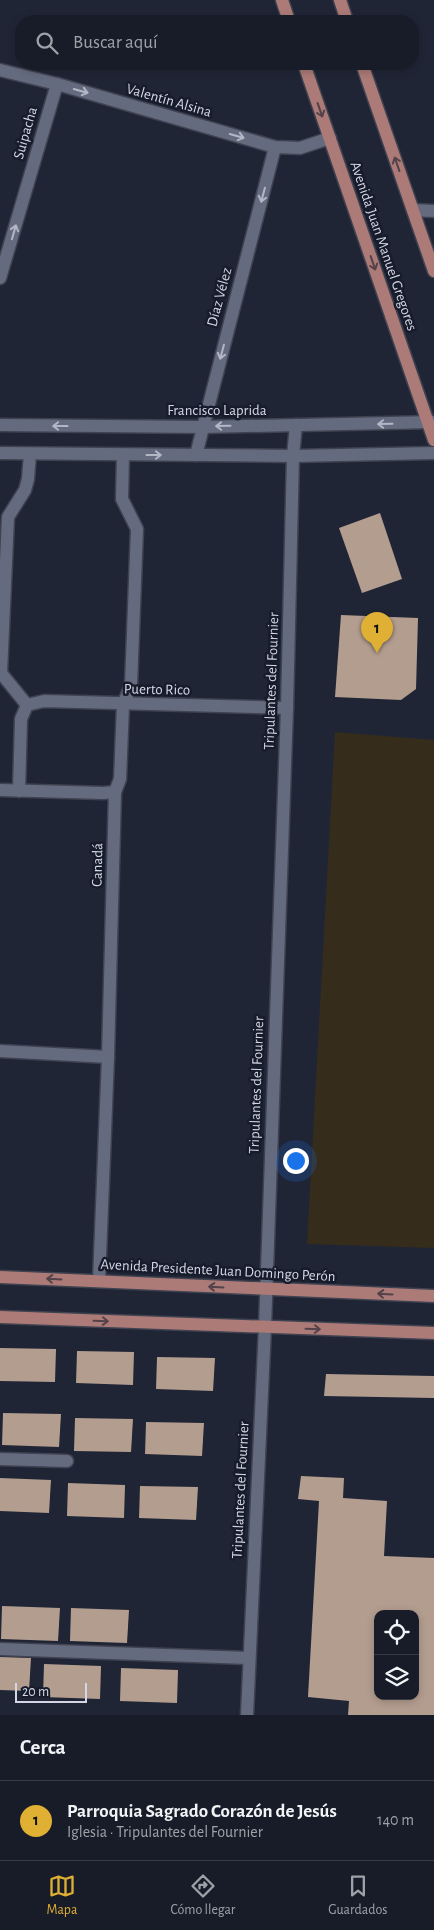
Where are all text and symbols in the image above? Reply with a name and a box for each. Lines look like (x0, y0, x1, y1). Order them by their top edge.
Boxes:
search box (15, 15, 419, 70)
icon: search (33, 29, 61, 57)
text: Buscar aquí (73, 33, 158, 52)
street label: Valentín Alsina (125, 81, 213, 120)
one-way arrow (73, 87, 89, 97)
one-way arrow (316, 102, 325, 117)
street label: Suipacha (11, 105, 40, 161)
one-way arrow (229, 132, 245, 142)
one-way arrow (392, 156, 401, 172)
street label: Avenida Juan Manuel Gregores (347, 159, 420, 333)
one-way arrow (257, 186, 267, 202)
one-way arrow (9, 224, 19, 240)
one-way arrow (369, 255, 378, 271)
street label: Díaz Vélez (204, 266, 235, 328)
one-way arrow (217, 343, 226, 359)
street label: Francisco Laprida (167, 403, 267, 418)
one-way arrow (378, 419, 394, 429)
one-way arrow (53, 421, 69, 431)
one-way arrow (215, 421, 232, 431)
one-way arrow (145, 450, 161, 460)
street label: Tripulantes del Fournier (262, 612, 281, 750)
pin: 1 (361, 612, 393, 653)
street label: Puerto Rico (124, 681, 190, 698)
street label: Canadá (90, 843, 105, 887)
street label: Tripulantes del Fournier (247, 1016, 266, 1154)
your location (283, 1148, 309, 1174)
street label: Avenida Presidente Juan Domingo Perón (100, 1257, 336, 1284)
one-way arrow (46, 1275, 62, 1284)
one-way arrow (209, 1282, 225, 1291)
one-way arrow (378, 1290, 394, 1299)
one-way arrow (93, 1316, 109, 1325)
one-way arrow (305, 1324, 321, 1334)
street label: Tripulantes del Fournier (229, 1421, 252, 1559)
map controls (374, 1610, 419, 1700)
button: locate (374, 1610, 419, 1655)
button: layers (374, 1655, 419, 1700)
scale bar (15, 1680, 88, 1703)
text: 20 m (22, 1685, 49, 1699)
text: Cerca (20, 1737, 66, 1758)
text: Parroquia Sagrado Corazón de Jesús (67, 1802, 337, 1821)
text: 1 (33, 1812, 39, 1828)
text: 140 m (377, 1812, 414, 1828)
text: Iglesia · Tripulantes del Fournier (67, 1824, 263, 1840)
tab: Mapa (47, 1872, 77, 1919)
tab: Cómo llegar (170, 1872, 235, 1919)
tab: Guardados (328, 1872, 387, 1919)

